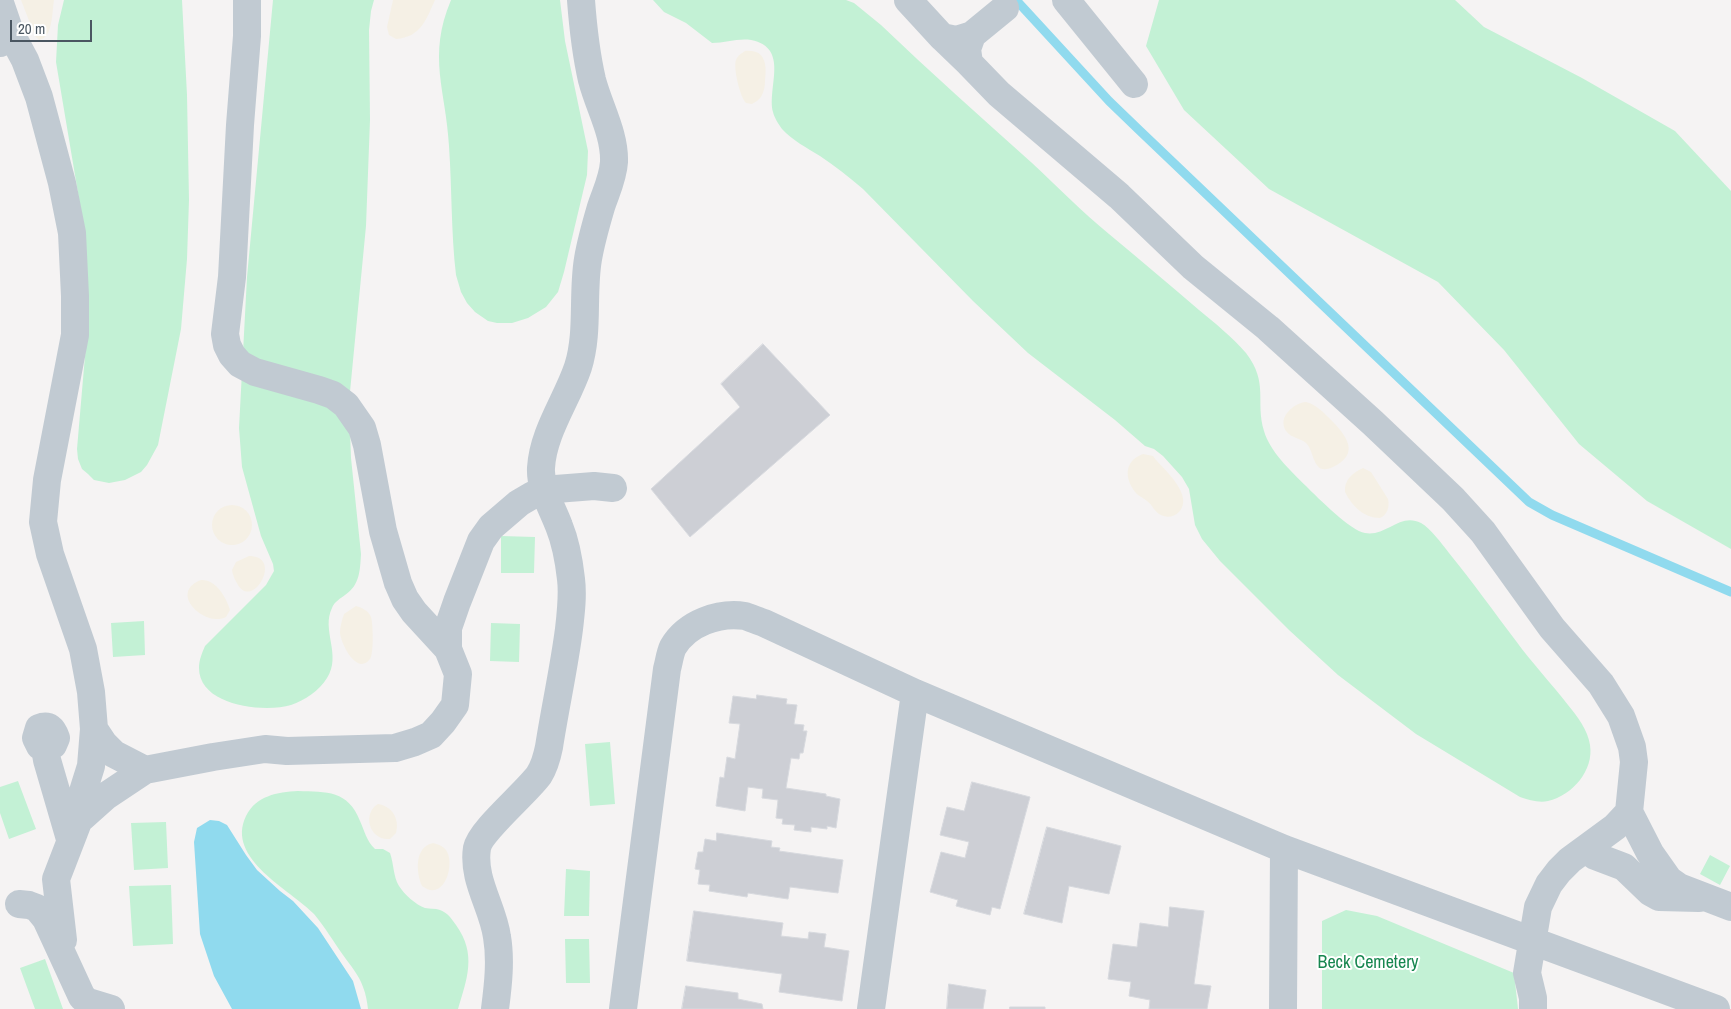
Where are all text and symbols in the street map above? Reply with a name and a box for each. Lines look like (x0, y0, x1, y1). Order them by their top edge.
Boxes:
scale bar (12, 10, 95, 42)
text: 20 m (18, 18, 45, 39)
park label: Beck Cemetery (1318, 952, 1418, 974)

